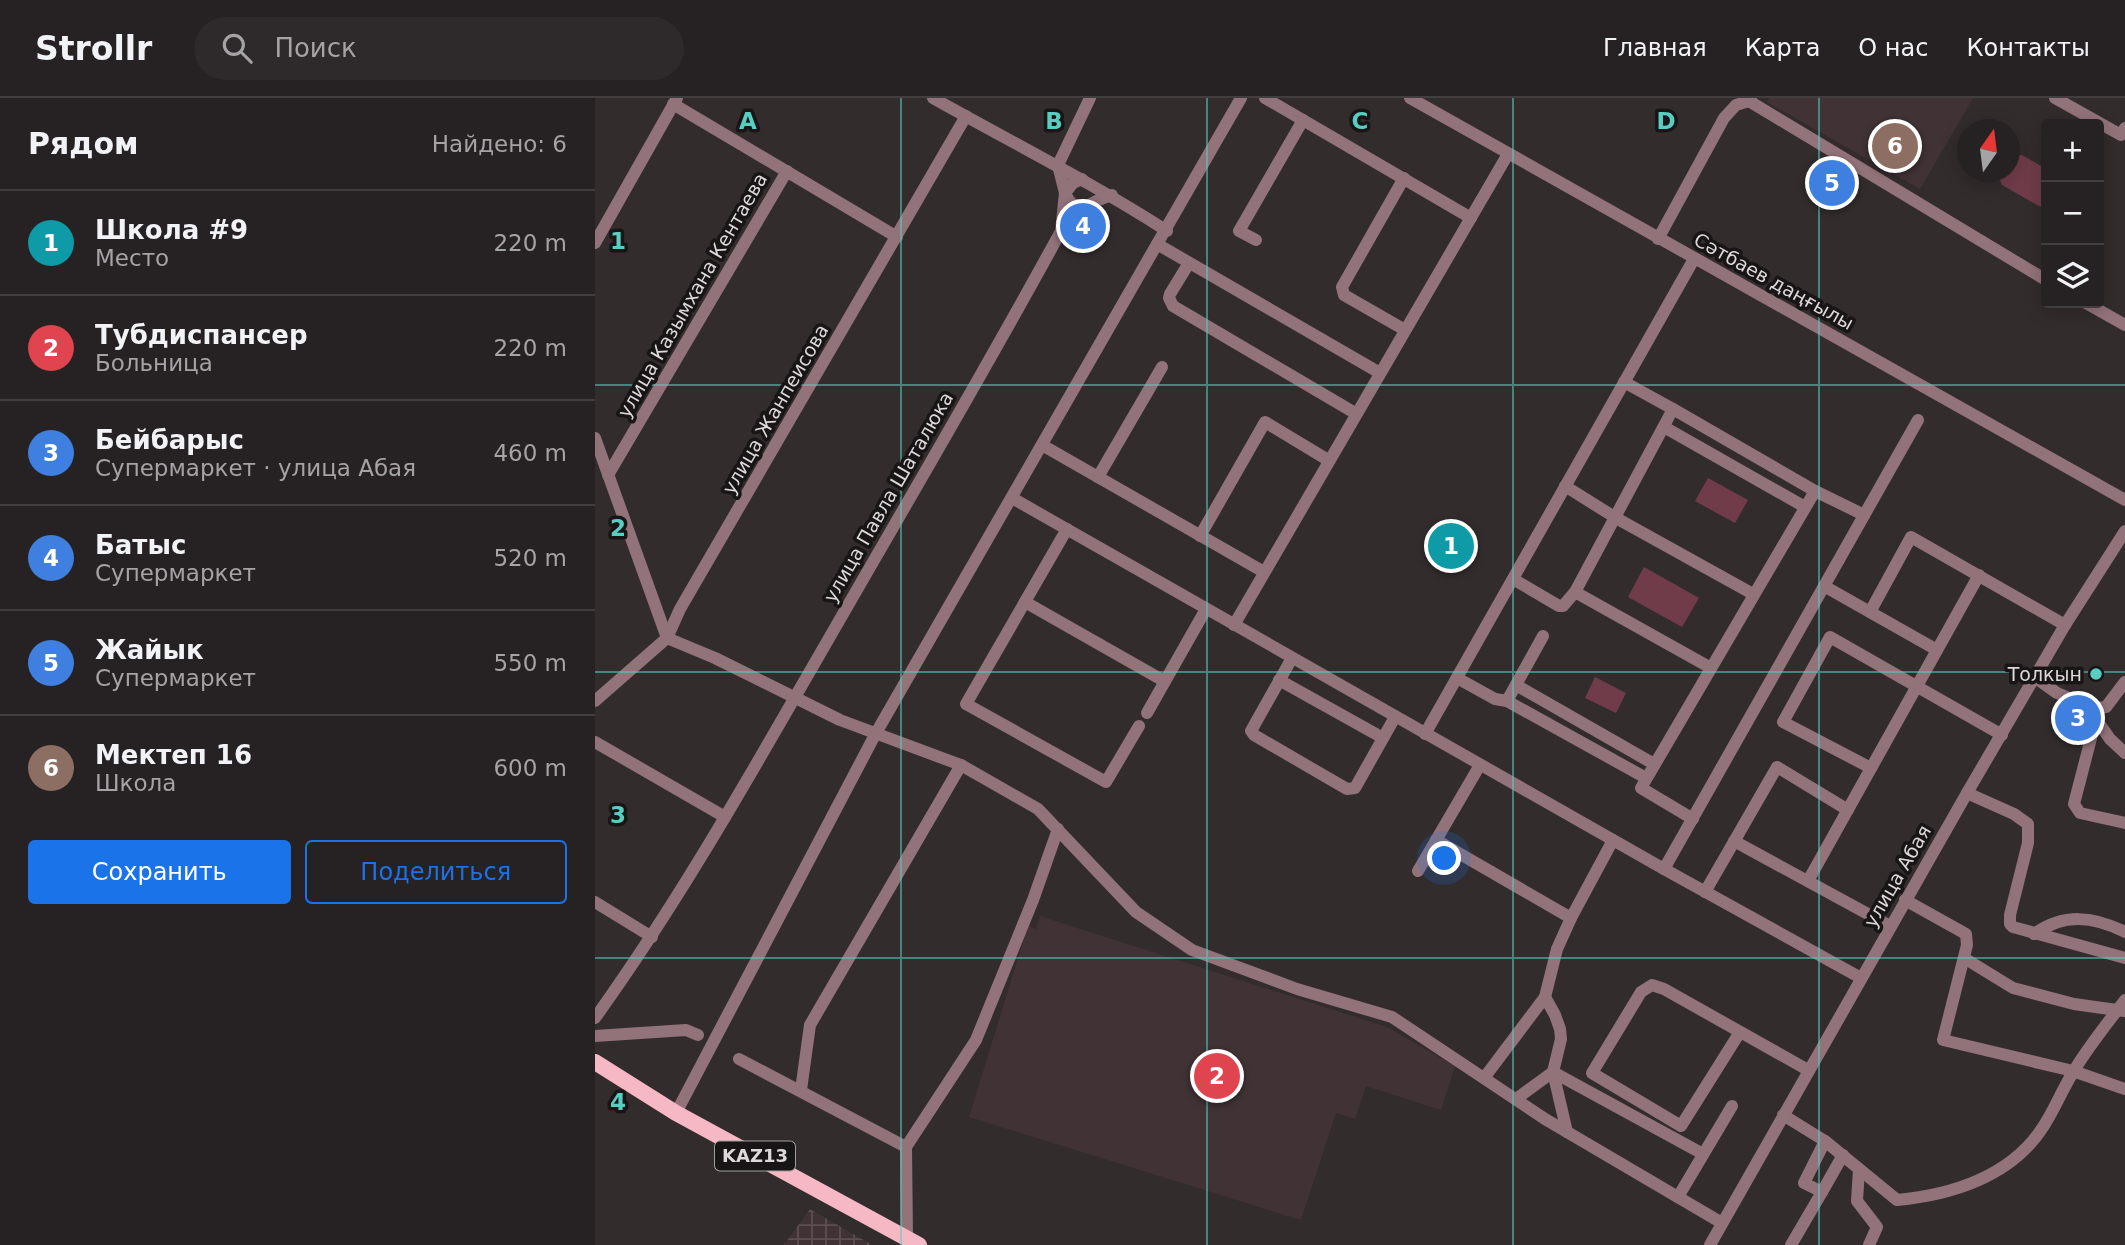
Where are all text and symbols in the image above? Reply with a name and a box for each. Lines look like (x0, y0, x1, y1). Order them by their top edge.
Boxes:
search box (194, 17, 684, 80)
text: Strollr (35, 29, 152, 68)
icon: search (218, 29, 256, 67)
text: Поиск (274, 33, 357, 63)
text: Главная (1603, 34, 1707, 62)
text: Карта (1745, 34, 1820, 62)
text: О нас (1858, 34, 1928, 62)
text: Контакты (1966, 34, 2090, 62)
text: A (739, 108, 757, 134)
text: B (1045, 108, 1063, 134)
text: C (1352, 108, 1368, 134)
text: D (1656, 108, 1676, 134)
north arrow (1957, 119, 2020, 182)
map controls (2041, 119, 2104, 308)
button: + (2041, 119, 2104, 182)
pin: 6 (1872, 120, 1918, 172)
text: Рядом (28, 126, 139, 161)
text: Найдено: 6 (432, 131, 567, 157)
pin: 5 (1809, 157, 1855, 209)
street label: улица Казымхана Кентаева (613, 169, 771, 421)
button: − (2041, 182, 2104, 245)
pin: 4 (1060, 200, 1106, 252)
text: Школа #9 (95, 215, 248, 245)
text: 1 (610, 228, 626, 254)
street label: Сәтбаев даңғылы (1690, 228, 1858, 334)
text: 1 (43, 230, 59, 256)
text: 220 m (493, 230, 567, 256)
text: Место (95, 245, 169, 271)
button: layers (2041, 245, 2104, 308)
text: Тубдиспансер (95, 320, 308, 350)
street label: улица Жанпеисова (717, 320, 833, 498)
text: 2 (43, 335, 59, 361)
text: 220 m (493, 335, 567, 361)
text: Больница (95, 350, 213, 376)
street label: улица Павла Шаталюка (819, 388, 957, 606)
text: Бейбарыс (95, 425, 244, 455)
text: 3 (43, 440, 59, 466)
text: 460 m (493, 440, 567, 466)
text: Супермаркет · улица Абая (95, 455, 416, 481)
text: 2 (610, 515, 626, 541)
pin: 1 (1428, 520, 1474, 572)
text: Батыс (95, 530, 186, 560)
text: 4 (43, 545, 59, 571)
text: 520 m (493, 545, 567, 571)
text: Супермаркет (95, 560, 256, 586)
text: Жайык (95, 635, 204, 665)
text: 5 (43, 650, 59, 676)
text: 550 m (493, 650, 567, 676)
place label: Толкын (2007, 663, 2082, 685)
text: Супермаркет (95, 665, 256, 691)
marker: Толкын (2088, 666, 2104, 682)
pin: 3 (2055, 692, 2101, 744)
text: Мектеп 16 (95, 740, 252, 770)
text: 6 (43, 755, 59, 781)
text: 600 m (493, 755, 567, 781)
text: Школа (95, 770, 176, 796)
text: 3 (610, 802, 626, 828)
street label: улица Абая (1859, 821, 1935, 931)
button: Сохранить (28, 840, 291, 904)
button: Поделиться (305, 840, 567, 904)
your location (1427, 841, 1461, 875)
pin: 2 (1194, 1050, 1240, 1102)
text: 4 (610, 1089, 626, 1115)
road number: KAZ13 (715, 1142, 795, 1170)

